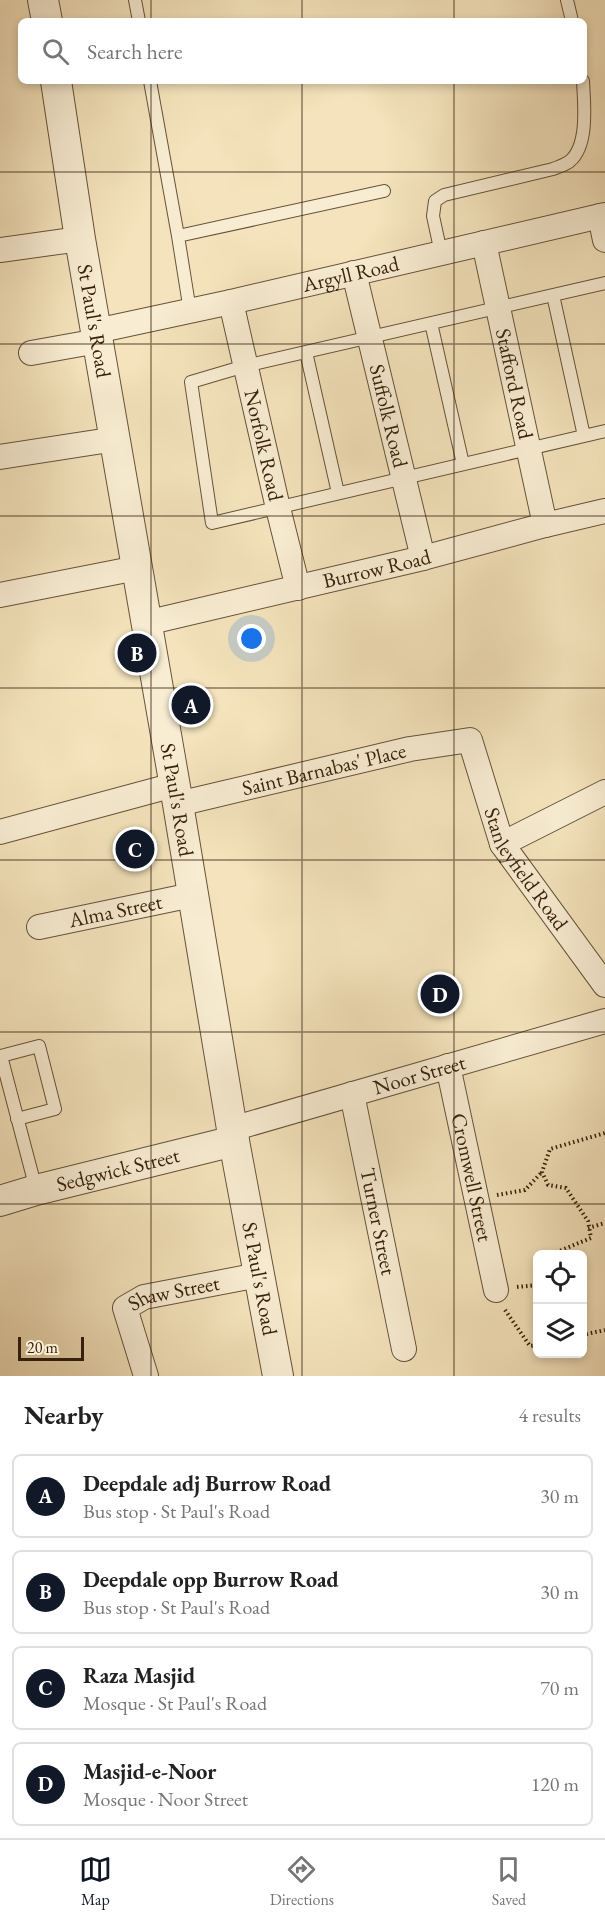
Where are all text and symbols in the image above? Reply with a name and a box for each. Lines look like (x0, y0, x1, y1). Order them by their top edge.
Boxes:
search box (18, 18, 587, 84)
icon: search (39, 35, 72, 68)
text: Search here (87, 37, 182, 66)
street label: Argyll Road (299, 249, 402, 298)
street label: St Paul's Road (72, 262, 118, 380)
street label: Stafford Road (490, 326, 540, 442)
street label: Suffolk Road (364, 361, 415, 471)
street label: Norfolk Road (238, 387, 290, 504)
street label: Burrow Road (320, 542, 434, 594)
your location (237, 624, 266, 653)
pin: B (118, 630, 156, 676)
pin: A (172, 682, 210, 728)
street label: Saint Barnabas' Place (239, 736, 409, 801)
street label: St Paul's Road (155, 741, 201, 859)
street label: Stanleyfield Road (479, 804, 575, 936)
pin: C (116, 826, 154, 872)
street label: Alma Street (65, 888, 165, 934)
pin: D (420, 972, 460, 1016)
street label: Noor Street (370, 1048, 469, 1100)
street label: Cromwell Street (445, 1111, 499, 1244)
street label: Sedgwick Street (53, 1141, 182, 1197)
street label: Turner Street (354, 1165, 403, 1278)
street label: St Paul's Road (236, 1220, 284, 1338)
map controls (533, 1250, 587, 1358)
button: locate (533, 1250, 587, 1304)
street label: Shaw Street (122, 1269, 222, 1317)
button: layers (533, 1304, 587, 1358)
scale bar (18, 1334, 84, 1362)
text: 20 m (27, 1337, 58, 1358)
text: Nearby (24, 1398, 104, 1432)
text: 4 results (518, 1402, 581, 1428)
text: Deepdale adj Burrow Road (83, 1469, 331, 1498)
text: A (38, 1483, 53, 1509)
text: 30 m (540, 1483, 579, 1509)
text: Bus stop · St Paul's Road (83, 1498, 270, 1524)
text: Deepdale opp Burrow Road (83, 1565, 339, 1594)
text: B (39, 1579, 52, 1605)
text: 30 m (540, 1579, 579, 1605)
text: Bus stop · St Paul's Road (83, 1594, 270, 1620)
text: Raza Masjid (83, 1661, 195, 1690)
text: C (38, 1675, 53, 1701)
text: 70 m (540, 1675, 579, 1701)
text: Mosque · St Paul's Road (83, 1690, 267, 1716)
text: Masjid-e-Noor (83, 1757, 216, 1786)
text: D (38, 1771, 53, 1797)
text: 120 m (531, 1771, 579, 1797)
text: Mosque · Noor Street (83, 1786, 248, 1812)
tab: Map (79, 1853, 112, 1910)
tab: Directions (270, 1853, 334, 1910)
tab: Saved (492, 1853, 526, 1910)

